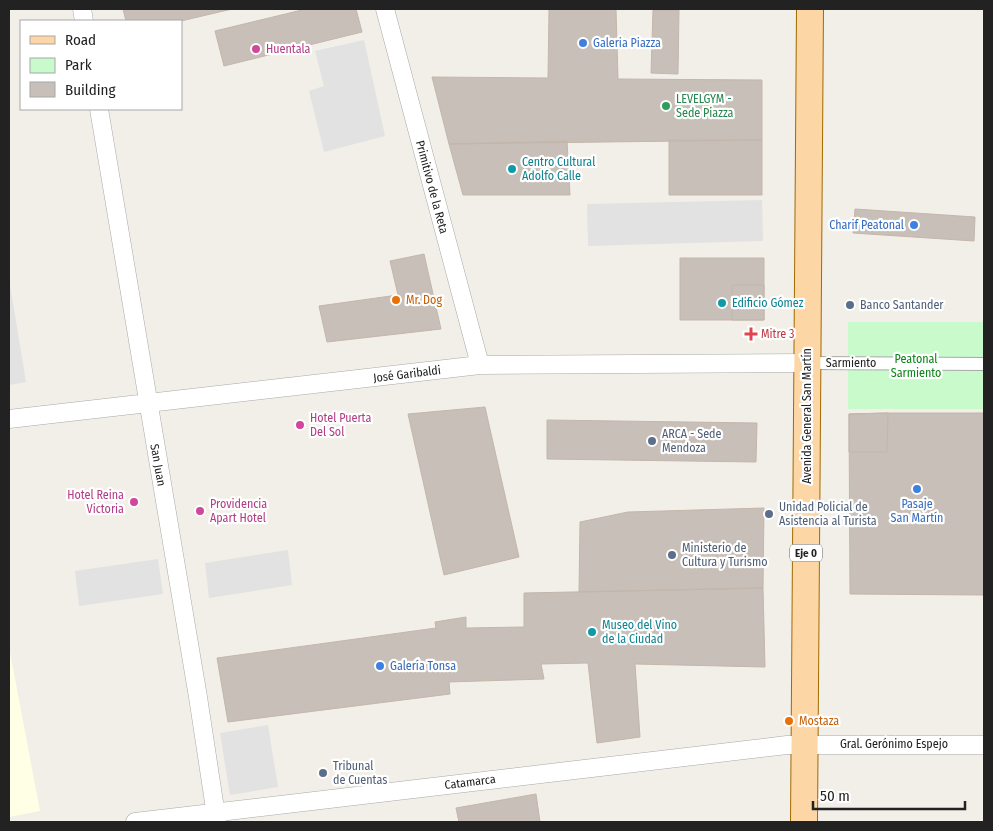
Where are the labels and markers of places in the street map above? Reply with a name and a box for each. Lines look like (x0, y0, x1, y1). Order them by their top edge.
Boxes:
place label: Galeria Piazza (593, 36, 661, 50)
marker: Galeria Piazza (577, 37, 589, 49)
place label: Huentala (266, 42, 311, 56)
marker: Huentala (250, 43, 262, 55)
place label: LEVELGYM - Sede Piazza (676, 92, 734, 120)
marker: LEVELGYM - Sede Piazza (660, 100, 672, 112)
place label: Centro Cultural Adolfo Calle (522, 155, 595, 183)
marker: Centro Cultural Adolfo Calle (506, 163, 518, 175)
place label: Charif Peatonal (829, 218, 904, 232)
marker: Charif Peatonal (908, 219, 920, 231)
place label: Mr. Dog (406, 293, 442, 307)
marker: Mr. Dog (390, 294, 402, 306)
place label: Edificio Gómez (732, 296, 804, 310)
marker: Edificio Gómez (716, 297, 728, 309)
place label: Banco Santander (860, 298, 944, 312)
marker: Banco Santander (844, 299, 856, 311)
place label: Mitre 3 (761, 327, 795, 341)
marker: Mitre 3 (745, 328, 757, 340)
place label: Hotel Puerta Del Sol (310, 411, 371, 439)
marker: Hotel Puerta Del Sol (294, 419, 306, 431)
place label: ARCA - Sede Mendoza (662, 427, 722, 455)
marker: ARCA - Sede Mendoza (646, 435, 658, 447)
marker: Pasaje San Martín (911, 483, 923, 495)
place label: Hotel Reina Victoria (67, 488, 124, 516)
marker: Hotel Reina Victoria (128, 496, 140, 508)
place label: Providencia Apart Hotel (210, 497, 267, 525)
place label: Pasaje San Martín (891, 497, 943, 525)
place label: Unidad Policial de Asistencia al Turista (779, 500, 877, 528)
marker: Providencia Apart Hotel (194, 505, 206, 517)
marker: Unidad Policial de Asistencia al Turista (763, 508, 775, 520)
place label: Ministerio de Cultura y Turismo (682, 541, 767, 569)
marker: Ministerio de Cultura y Turismo (666, 549, 678, 561)
place label: Museo del Vino de la Ciudad (602, 618, 677, 646)
marker: Museo del Vino de la Ciudad (586, 626, 598, 638)
place label: Galería Tonsa (390, 659, 456, 673)
marker: Galería Tonsa (374, 660, 386, 672)
place label: Mostaza (799, 714, 839, 728)
marker: Mostaza (783, 715, 795, 727)
place label: Tribunal de Cuentas (333, 759, 387, 787)
marker: Tribunal de Cuentas (317, 767, 329, 779)

